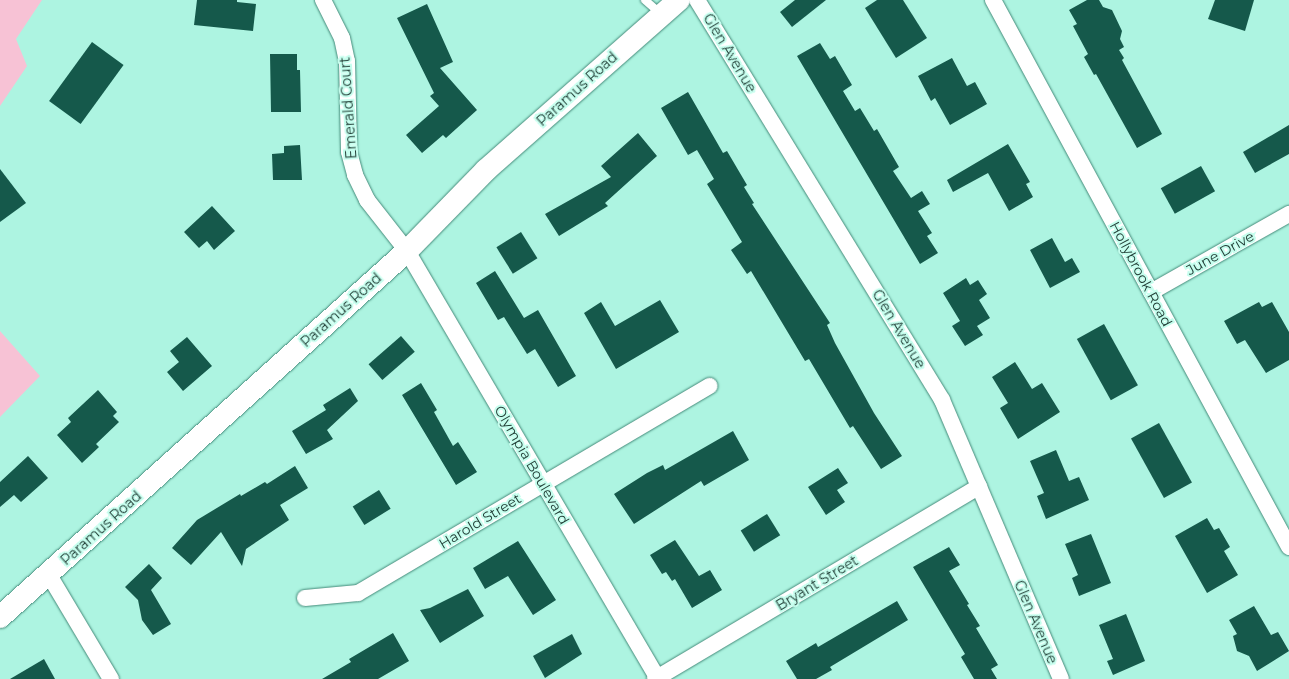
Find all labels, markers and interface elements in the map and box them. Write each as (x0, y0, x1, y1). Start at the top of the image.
street label: Glen Avenue (700, 11, 760, 95)
street label: Paramus Road (533, 48, 621, 130)
street label: Emerald Court (336, 56, 360, 160)
street label: Hollybrook Road (1106, 219, 1176, 329)
street label: June Drive (1183, 228, 1257, 278)
street label: Paramus Road (297, 269, 385, 351)
street label: Glen Avenue (869, 287, 929, 371)
street label: Olympia Boulevard (491, 403, 573, 527)
street label: Paramus Road (57, 487, 145, 569)
street label: Harold Street (436, 490, 524, 552)
street label: Bryant Street (773, 552, 861, 614)
street label: Glen Avenue (1011, 578, 1061, 666)

